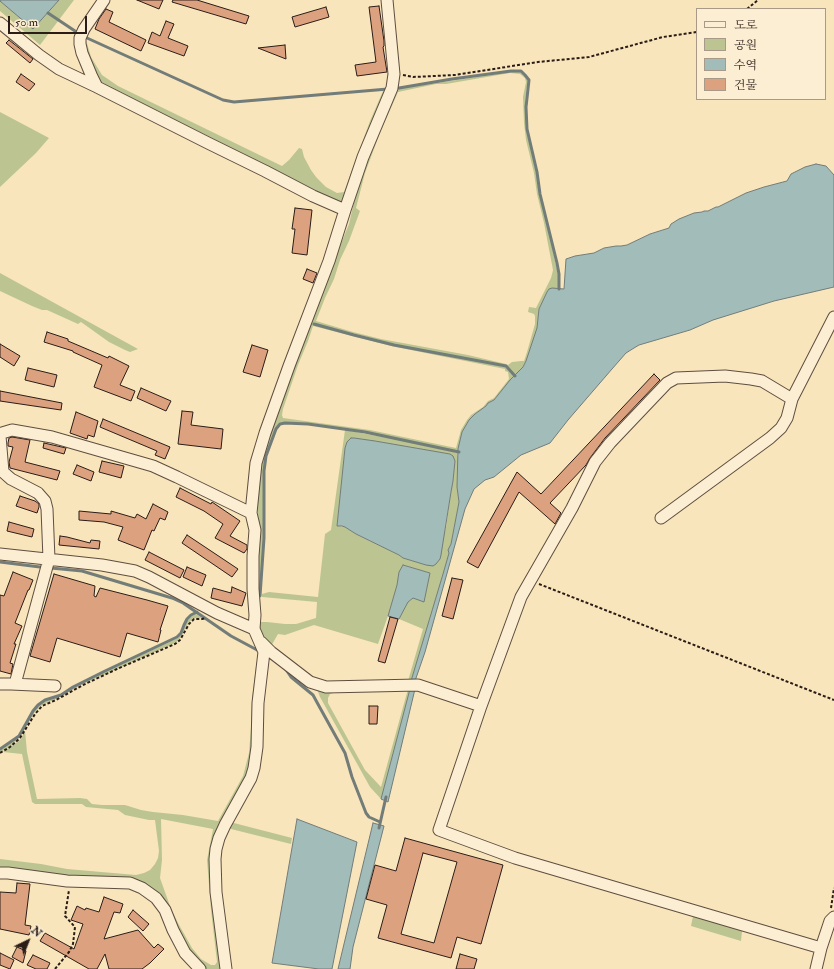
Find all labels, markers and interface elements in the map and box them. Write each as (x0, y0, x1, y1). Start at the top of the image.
scale bar (10, 8, 89, 34)
legend (696, 8, 826, 100)
text: 50 m (15, 15, 38, 30)
text: 도로 (734, 18, 757, 33)
text: 공원 (734, 38, 757, 53)
text: 수역 (734, 58, 757, 73)
text: 건물 (734, 78, 757, 93)
north arrow (8, 921, 48, 961)
text: N (28, 924, 45, 940)

